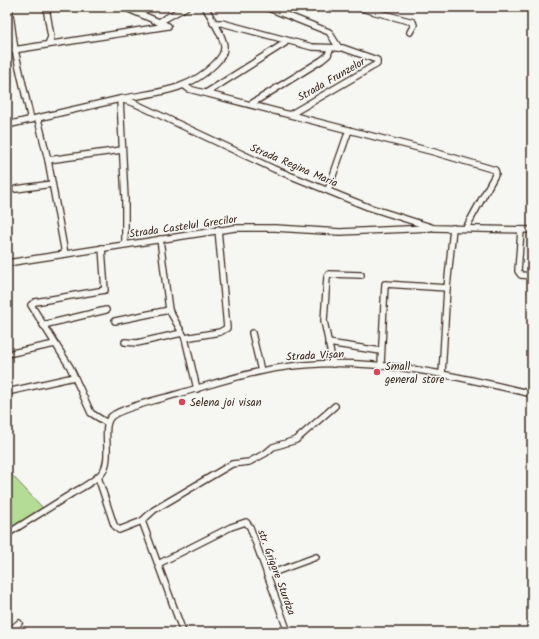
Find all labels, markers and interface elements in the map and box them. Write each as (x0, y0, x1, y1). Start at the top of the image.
street label: Strada Frunzelor (294, 52, 370, 107)
street label: Strada Regina Maria (247, 139, 340, 193)
street label: Strada Castelul Grecilor (128, 210, 240, 243)
street label: Strada Vișan (286, 345, 345, 367)
place label: Small general store (384, 358, 444, 389)
marker: Small general store (372, 367, 382, 377)
place label: Selena joi visan (190, 394, 262, 412)
marker: Selena joi visan (177, 397, 187, 407)
street label: str. Grigore Sturdza (252, 527, 300, 618)

